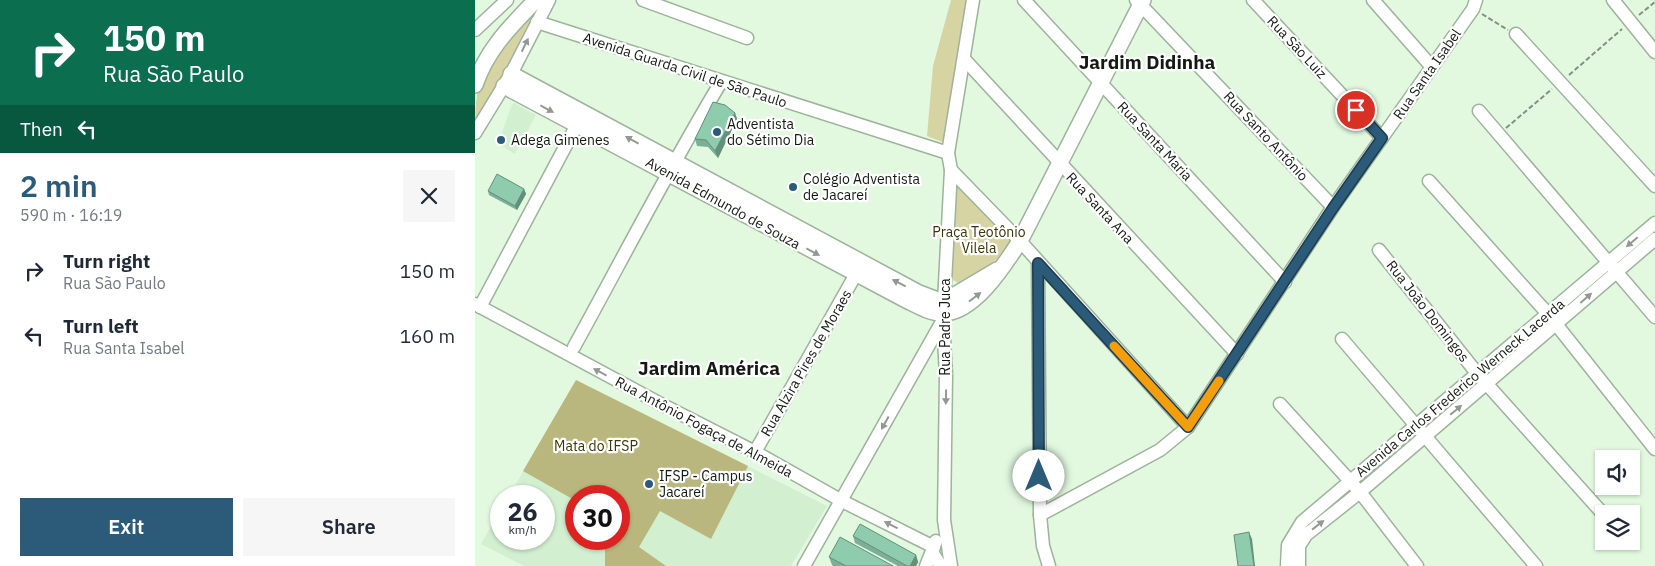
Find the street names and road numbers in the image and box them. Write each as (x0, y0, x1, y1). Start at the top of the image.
street label: Rua São Luiz (1263, 12, 1331, 82)
street label: Rua Santa Isabel (1389, 25, 1465, 123)
street label: Avenida Guarda Civil de São Paulo (581, 28, 789, 112)
street label: Rua Santo Antônio (1220, 87, 1312, 185)
street label: Rua Santa Maria (1114, 98, 1197, 185)
street label: Avenida Edmundo de Souza (643, 153, 804, 253)
street label: Rua Santa Ana (1062, 168, 1138, 248)
street label: Rua João Domingos (1383, 257, 1473, 366)
street label: Rua Padre Juca (936, 278, 954, 376)
street label: Rua Alzira Pires de Moraes (757, 286, 856, 440)
street label: Avenida Carlos Frederico Werneck Lacerda (1352, 295, 1569, 481)
street label: Rua Antônio Fogaça de Almeida (612, 372, 796, 482)

